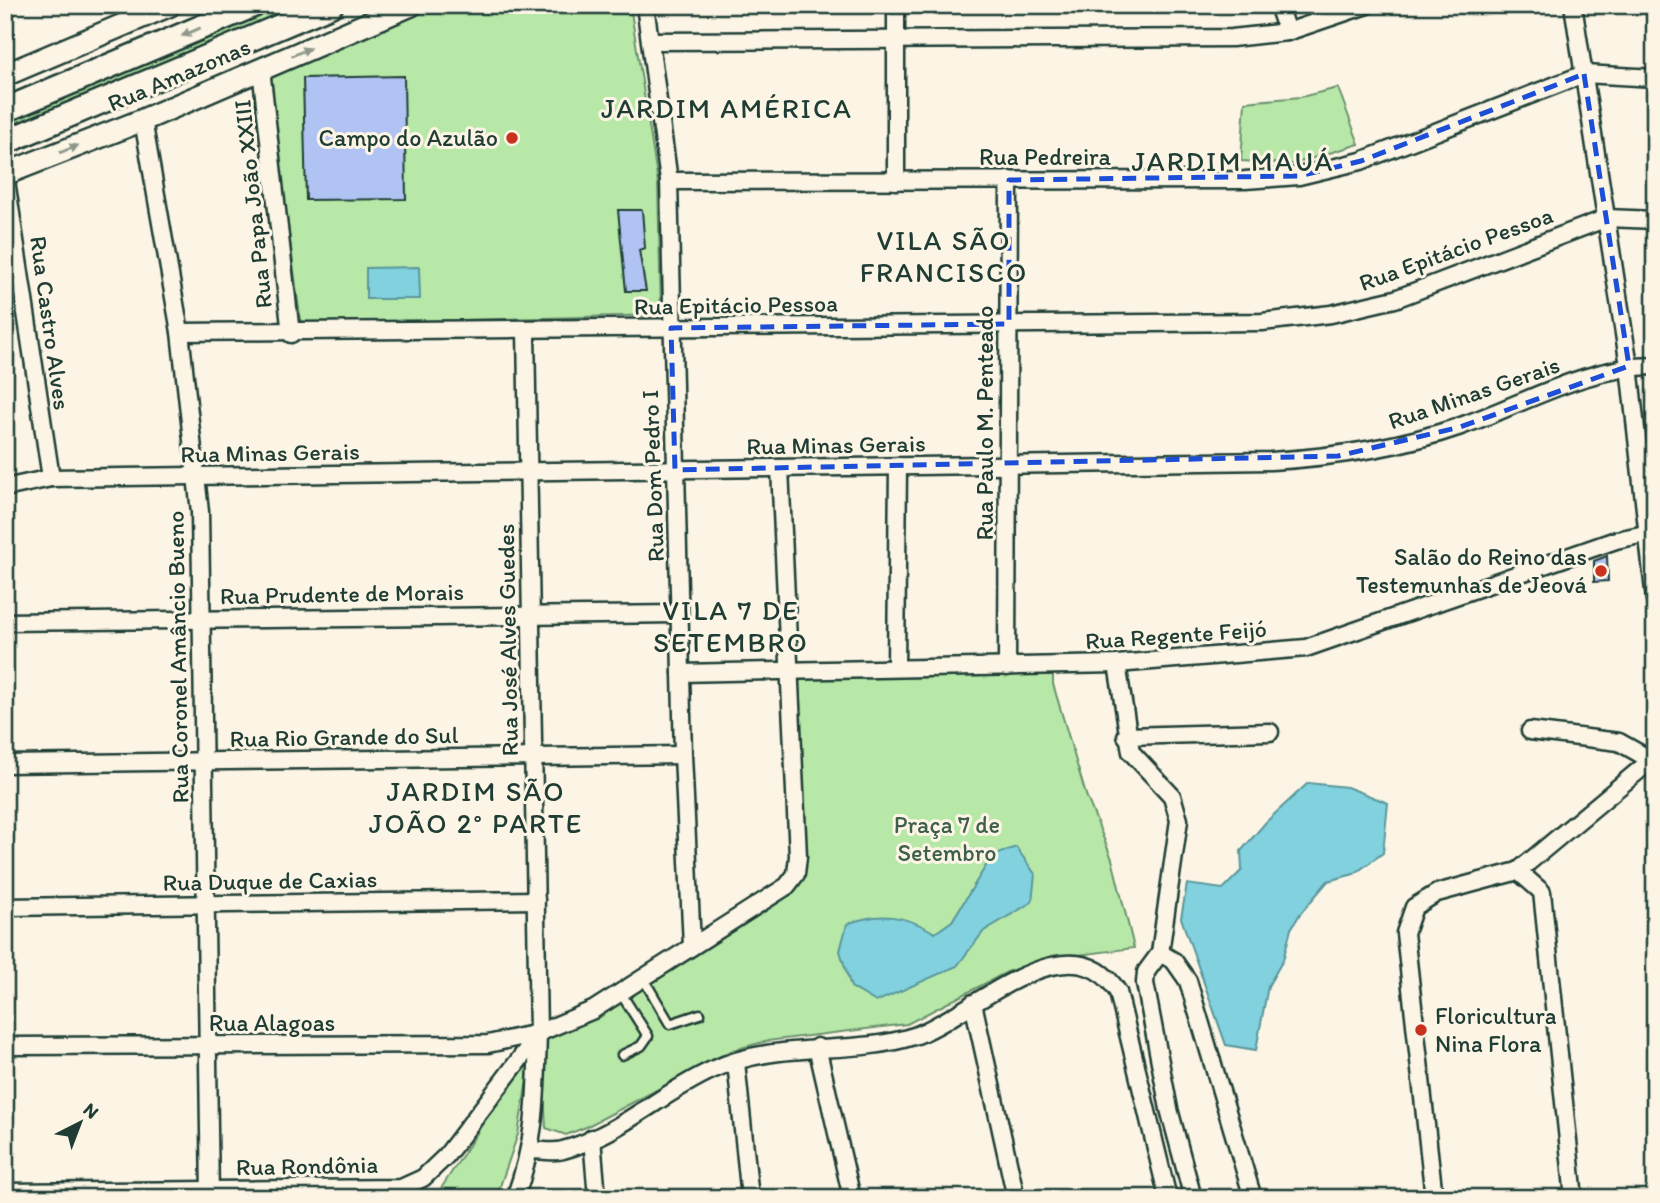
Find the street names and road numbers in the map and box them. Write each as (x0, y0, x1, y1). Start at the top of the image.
street label: Rua Amazonas (103, 31, 255, 118)
street label: Rua Papa João XXIII (227, 98, 278, 310)
street label: Rua Pedreira (979, 142, 1112, 171)
street label: Rua Epitácio Pessoa (1355, 200, 1557, 297)
street label: Rua Castro Alves (24, 234, 77, 412)
street label: Rua Epitácio Pessoa (634, 288, 838, 321)
street label: Rua Paulo M. Penteado (970, 305, 999, 541)
street label: Rua Minas Gerais (1384, 350, 1563, 435)
street label: Rua Dom Pedro I (635, 389, 670, 563)
street label: Rua Minas Gerais (746, 428, 926, 461)
street label: Rua Minas Gerais (180, 436, 360, 469)
street label: Rua Coronel Amâncio Bueno (160, 510, 195, 804)
street label: Rua José Alves Guedes (491, 523, 524, 757)
street label: Rua Prudente de Morais (220, 577, 464, 610)
street label: Rua Regente Feijó (1084, 614, 1268, 655)
street label: Rua Rio Grande do Sul (229, 720, 459, 753)
street label: Rua Duque de Caxias (162, 864, 378, 897)
street label: Rua Alagoas (209, 1008, 335, 1037)
street label: Rua Rondônia (236, 1150, 379, 1181)

